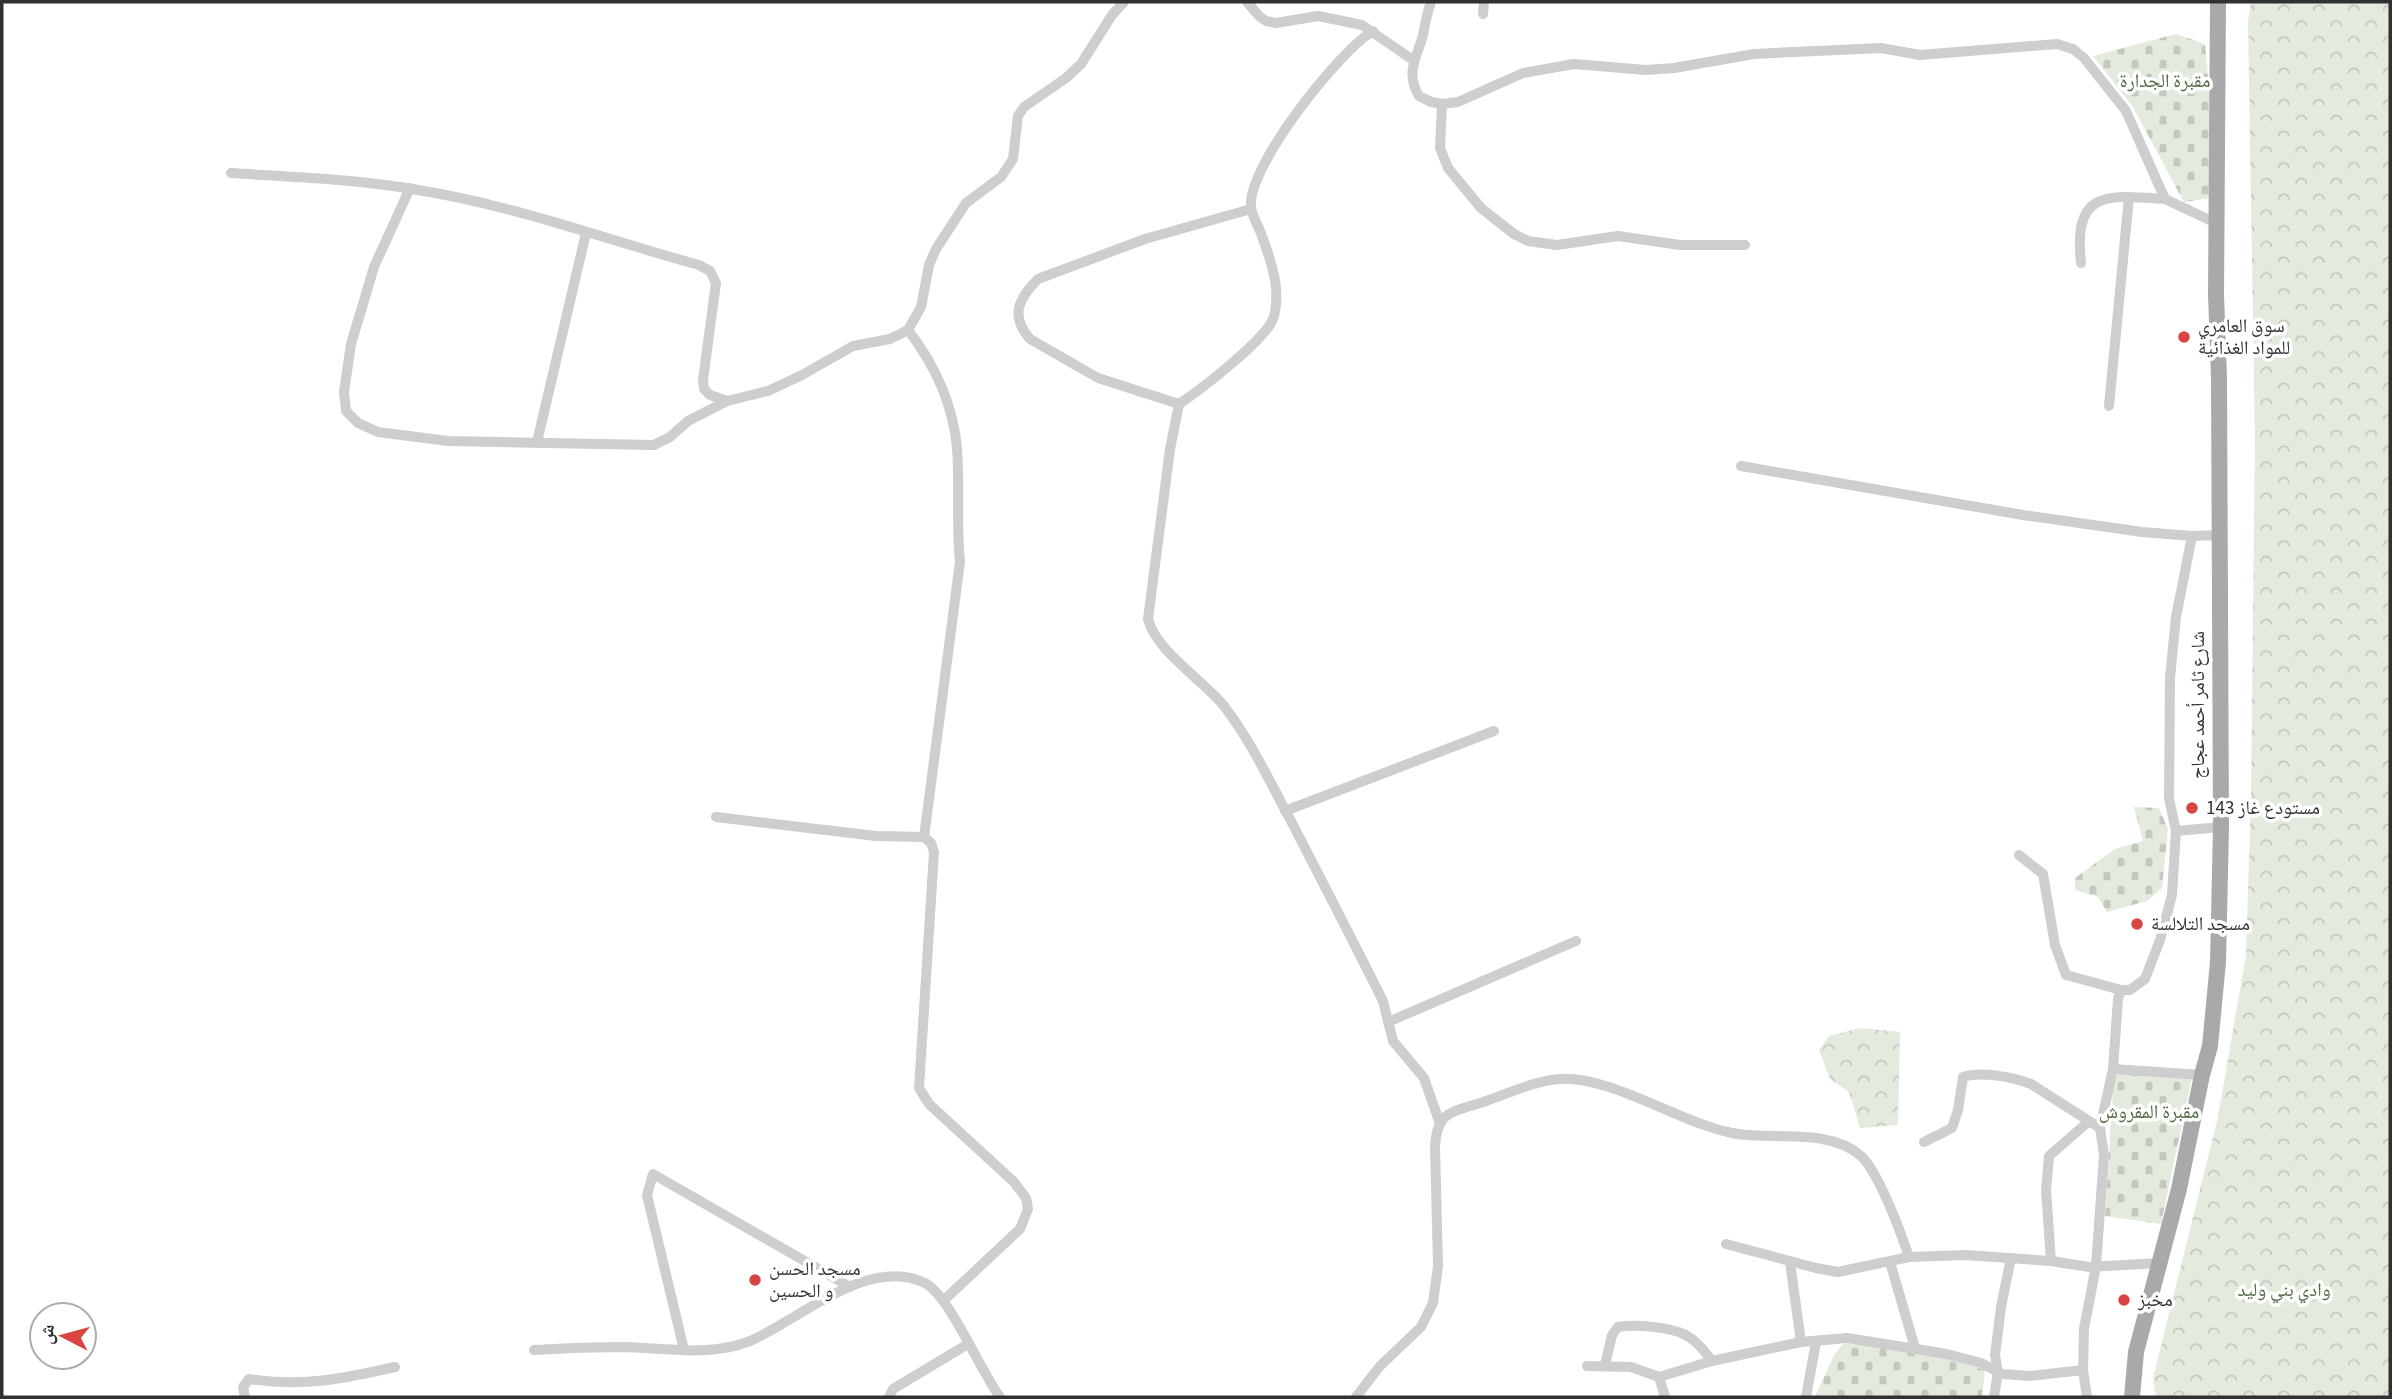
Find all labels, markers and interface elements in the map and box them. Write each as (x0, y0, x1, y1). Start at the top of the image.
park label: مقبرة الجدارة (2120, 68, 2210, 95)
place label: سوق العامري للمواد الغذائية (2198, 313, 2290, 362)
marker: سوق العامري للمواد الغذائية (2176, 329, 2192, 345)
street label: شارع ثامر أحمد عجاج (2185, 631, 2212, 779)
place label: مستودع غاز 143 (2206, 795, 2320, 822)
marker: مستودع غاز 143 (2184, 800, 2200, 816)
place label: مسجد التلالسة (2151, 911, 2250, 938)
marker: مسجد التلالسة (2129, 916, 2145, 932)
park label: مقبرة المقروش (2099, 1099, 2199, 1126)
place label: مسجد الحسن و الحسين (769, 1256, 861, 1305)
marker: مسجد الحسن و الحسين (747, 1272, 763, 1288)
park label: وادي بني وليد (2237, 1277, 2331, 1304)
place label: مخبز (2137, 1287, 2173, 1314)
marker: مخبز (2116, 1292, 2132, 1308)
north arrow (28, 1301, 98, 1371)
text: ش (33, 1323, 62, 1346)

